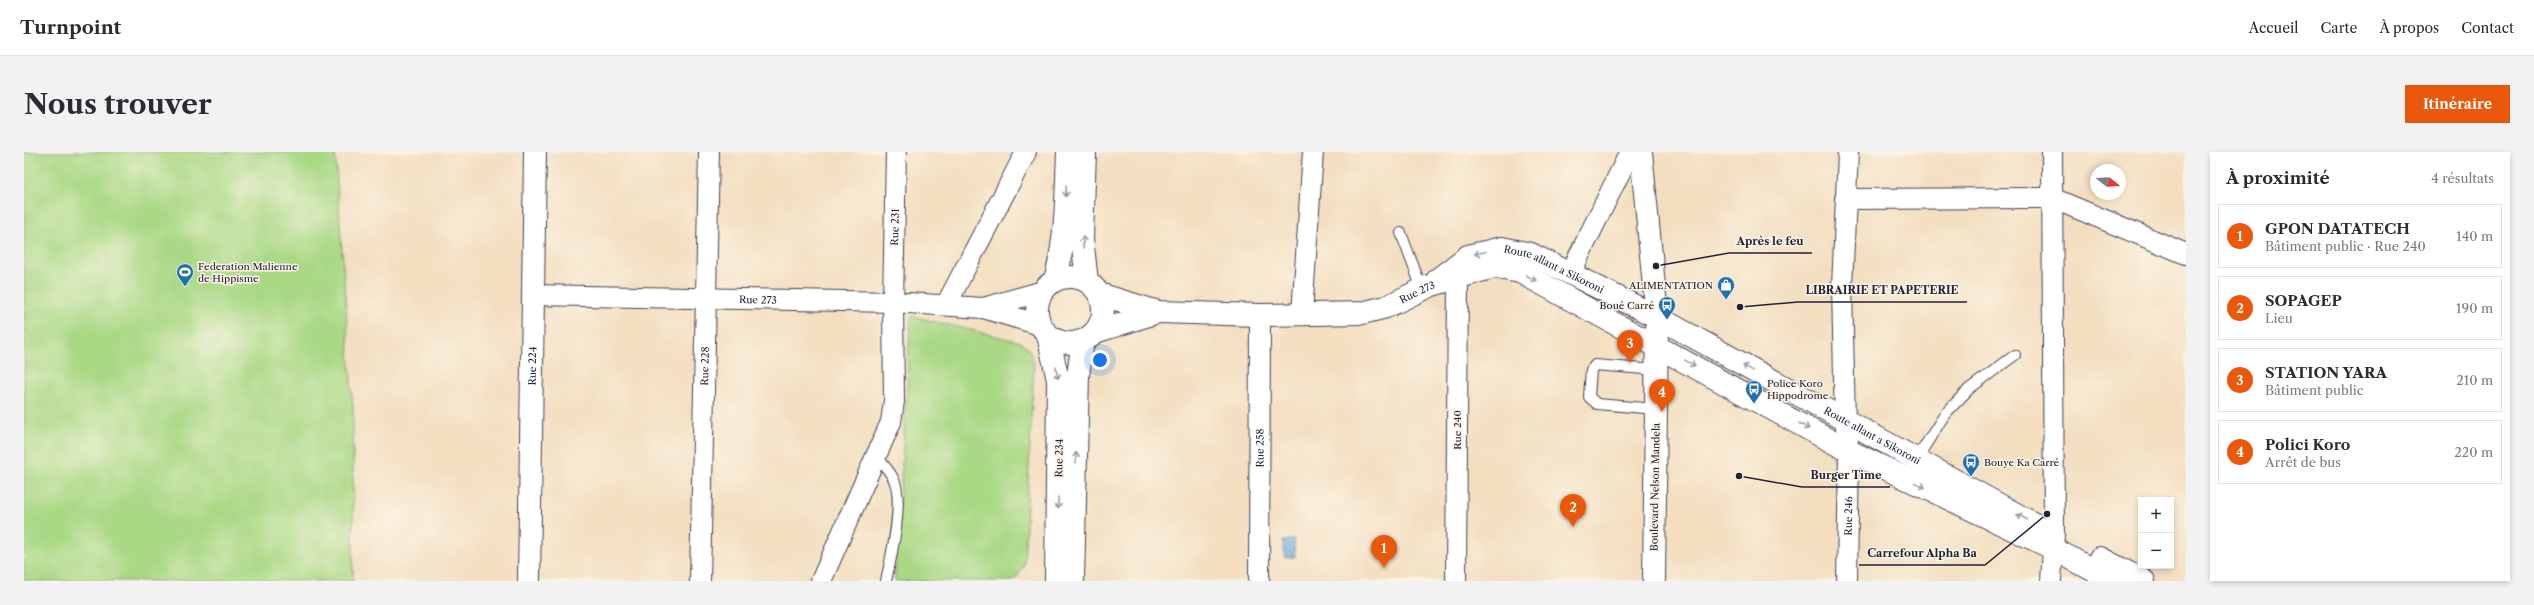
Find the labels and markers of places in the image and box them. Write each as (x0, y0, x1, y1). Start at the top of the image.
callout: Après le feu (1729, 230, 1812, 253)
place label: Federation Malienne de Hippisme (198, 260, 298, 285)
sports icon: Federation Malienne de Hippisme (175, 262, 195, 287)
shop icon: ALIMENTATION (1716, 275, 1736, 300)
place label: ALIMENTATION (1628, 279, 1713, 292)
callout: LIBRAIRIE ET PAPETERIE (1798, 279, 1967, 302)
bus stop icon: Boué Carré (1657, 295, 1677, 320)
place label: Boué Carré (1600, 299, 1654, 312)
pin: 3 (1617, 330, 1643, 363)
place label: Police Koro Hippodrome (1767, 377, 1829, 402)
pin: 4 (1649, 379, 1675, 412)
bus stop icon: Police Koro Hippodrome (1744, 379, 1764, 404)
bus stop icon: Bouye Ka Carré (1961, 452, 1981, 477)
place label: Bouye Ka Carré (1984, 456, 2060, 469)
callout: Burger Time (1802, 464, 1890, 487)
pin: 2 (1560, 494, 1586, 527)
pin: 1 (1371, 535, 1397, 568)
callout: Carrefour Alpha Ba (1859, 542, 1985, 565)

